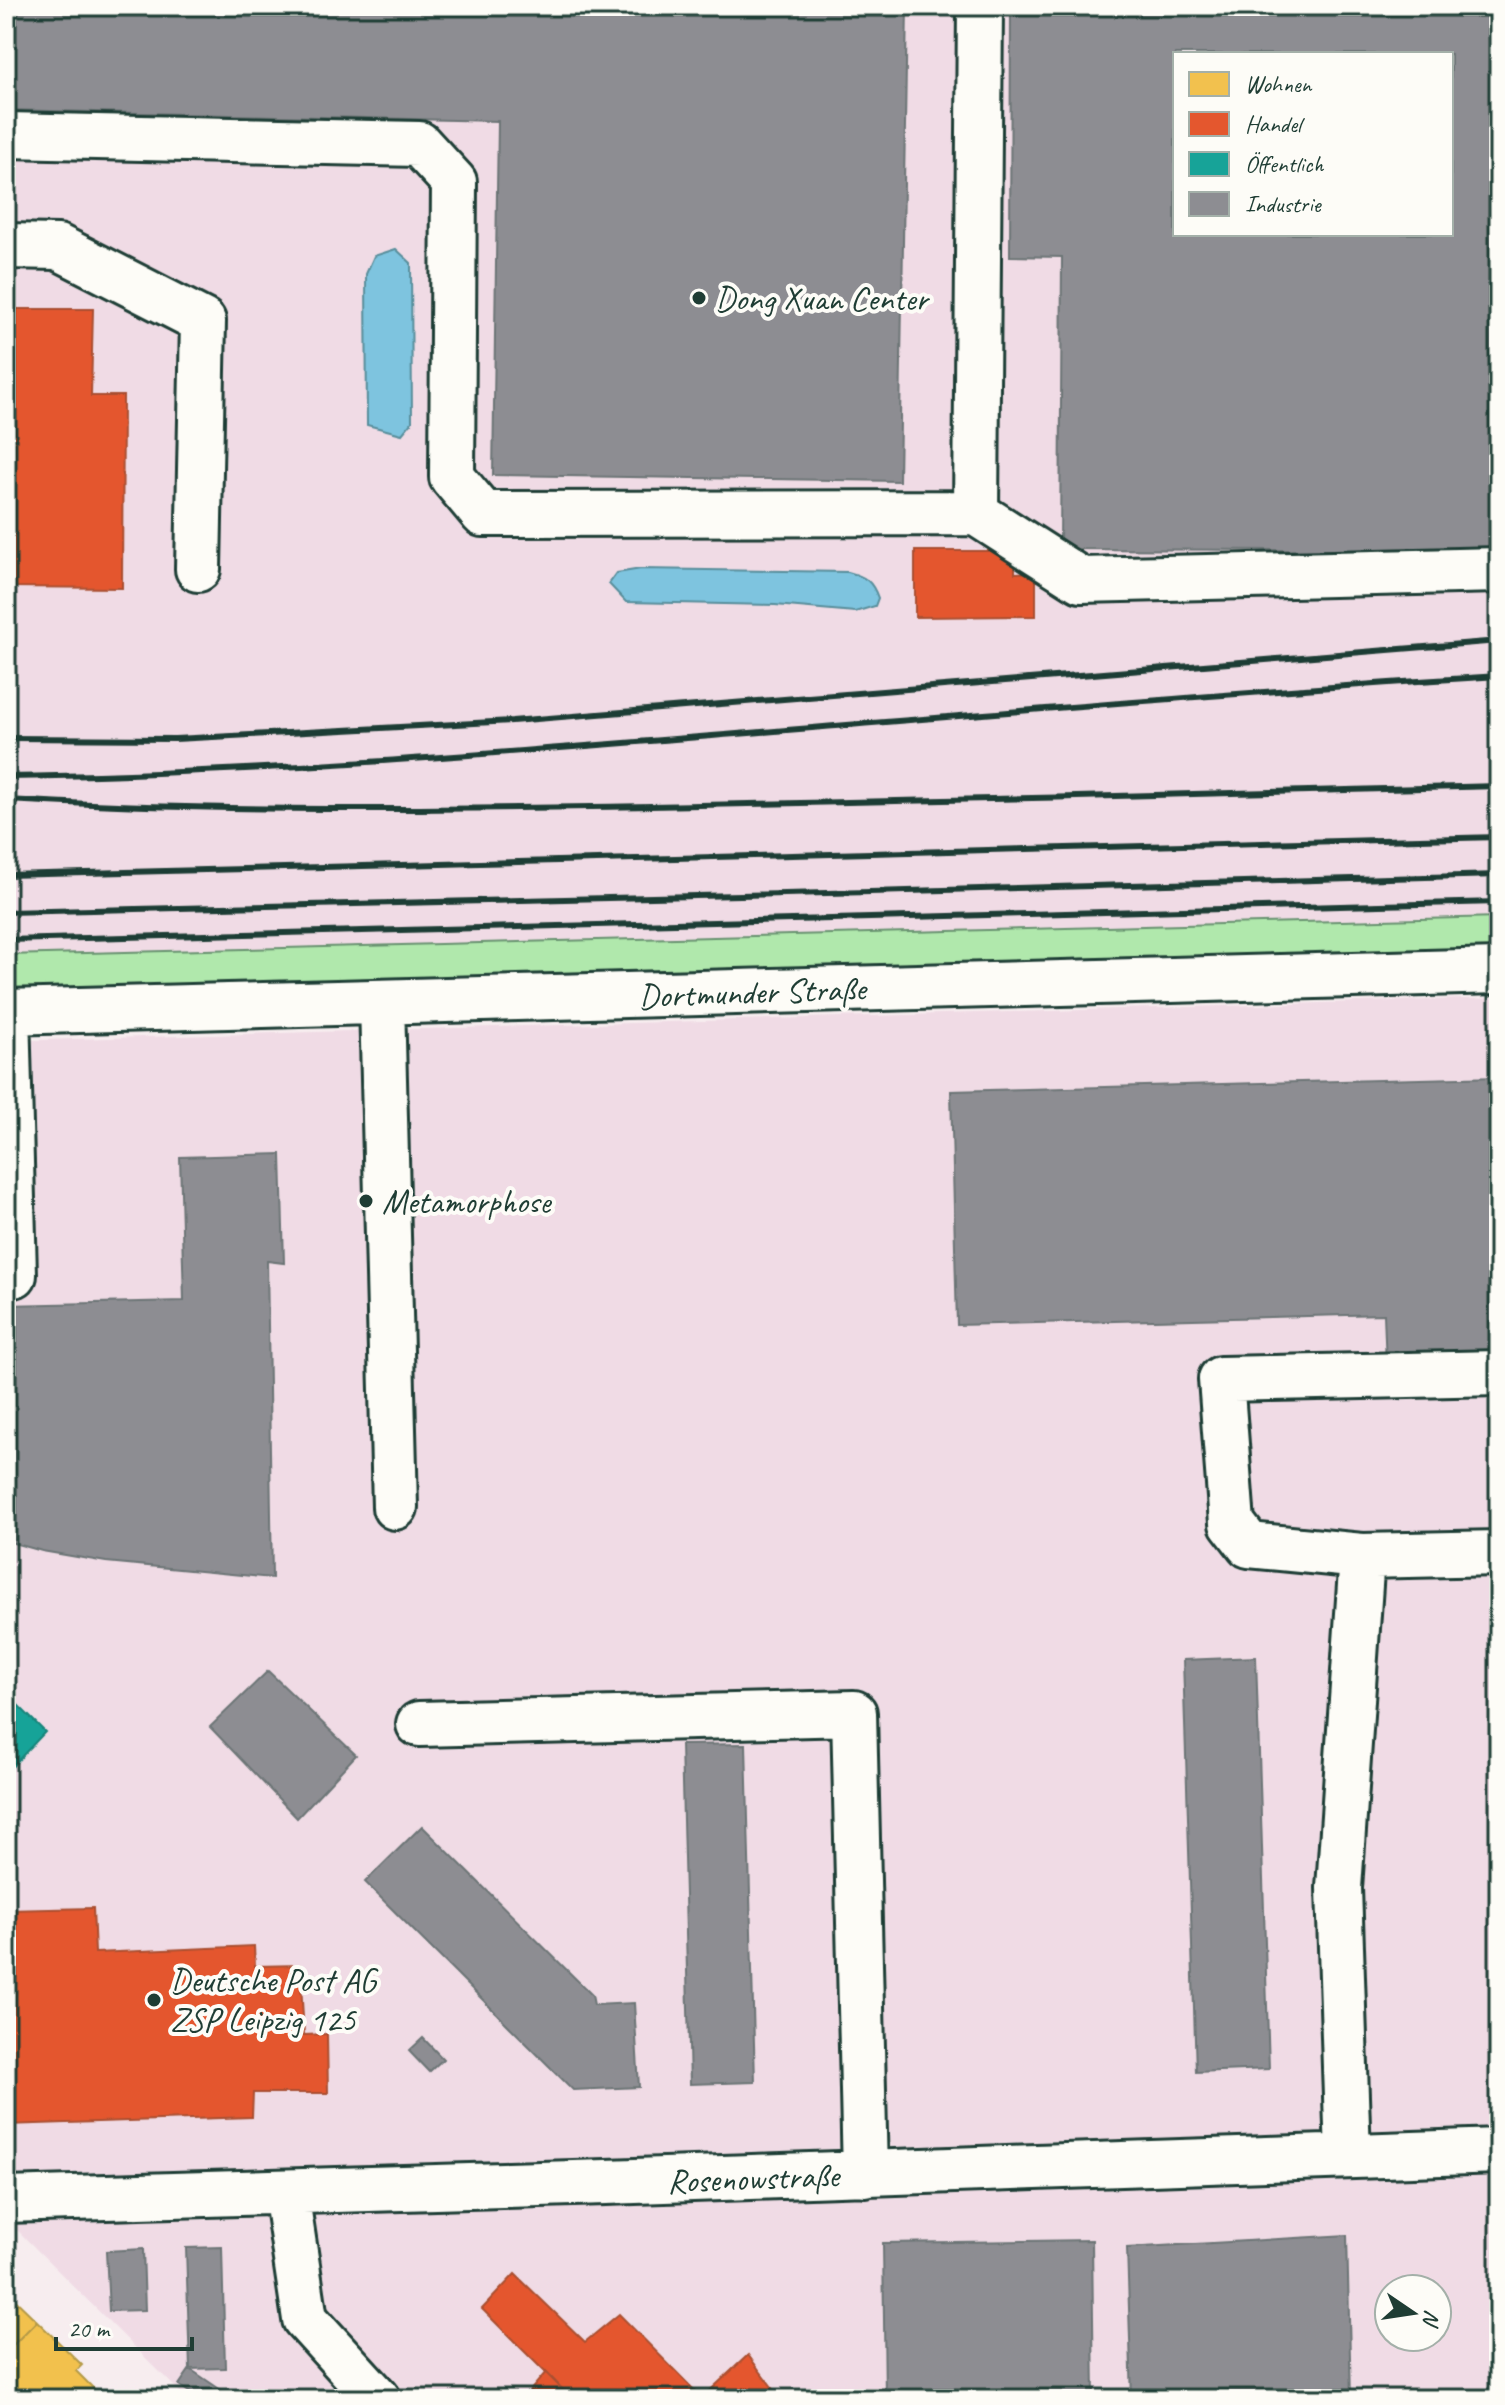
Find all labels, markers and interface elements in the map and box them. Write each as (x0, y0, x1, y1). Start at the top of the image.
legend (1173, 52, 1453, 236)
text: Wohnen (1245, 69, 1312, 99)
text: Handel (1245, 109, 1305, 139)
text: Öffentlich (1245, 149, 1325, 179)
text: Industrie (1245, 189, 1323, 219)
place label: Dong Xuan Center (715, 277, 930, 320)
marker: Dong Xuan Center (690, 289, 708, 307)
street label: Dortmunder Straße (638, 966, 869, 1017)
place label: Metamorphose (382, 1180, 552, 1223)
marker: Metamorphose (357, 1192, 375, 1210)
place label: Deutsche Post AG ZSP Leipzig 125 (170, 1959, 379, 2041)
marker: Deutsche Post AG ZSP Leipzig 125 (145, 1991, 163, 2009)
street label: Rosenowstraße (666, 2153, 843, 2202)
north arrow (1373, 2273, 1453, 2353)
scale bar (56, 2301, 192, 2351)
text: N (1416, 2307, 1447, 2330)
text: 20 m (68, 2314, 111, 2344)

